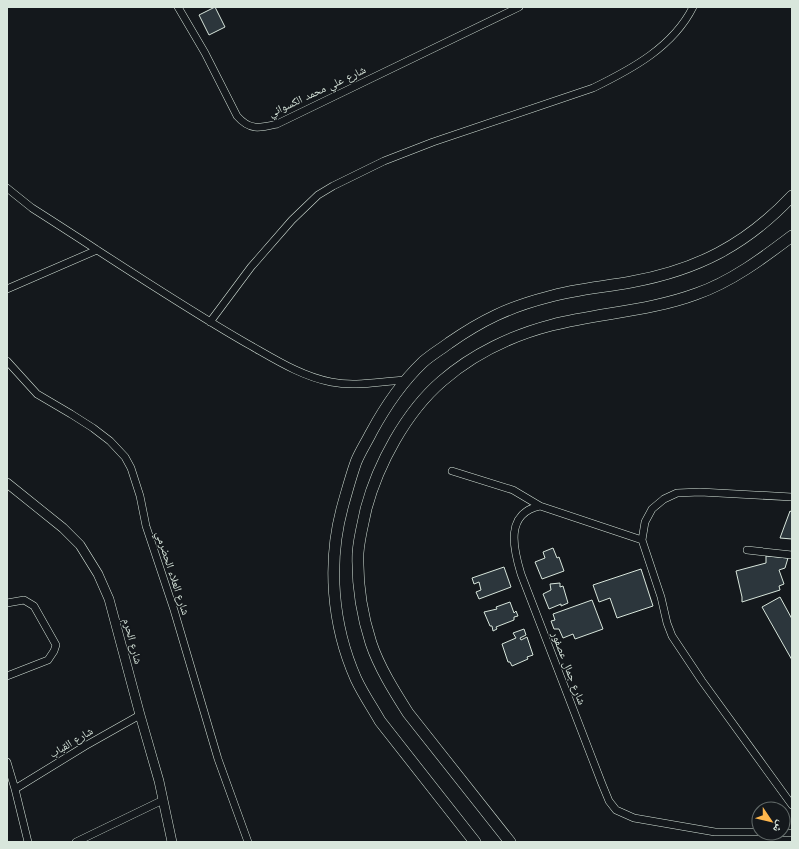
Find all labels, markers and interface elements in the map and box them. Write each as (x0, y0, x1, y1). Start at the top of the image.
street label: شارع علي محمد الكسواني (267, 63, 369, 121)
street label: شارع العلاء الحضرمي (151, 530, 192, 617)
street label: شارع الحرم (120, 617, 145, 665)
street label: شارع جمال عصفور (548, 629, 588, 706)
street label: شارع القباب (47, 724, 95, 760)
north arrow (751, 801, 791, 841)
text: ش (769, 817, 787, 835)

